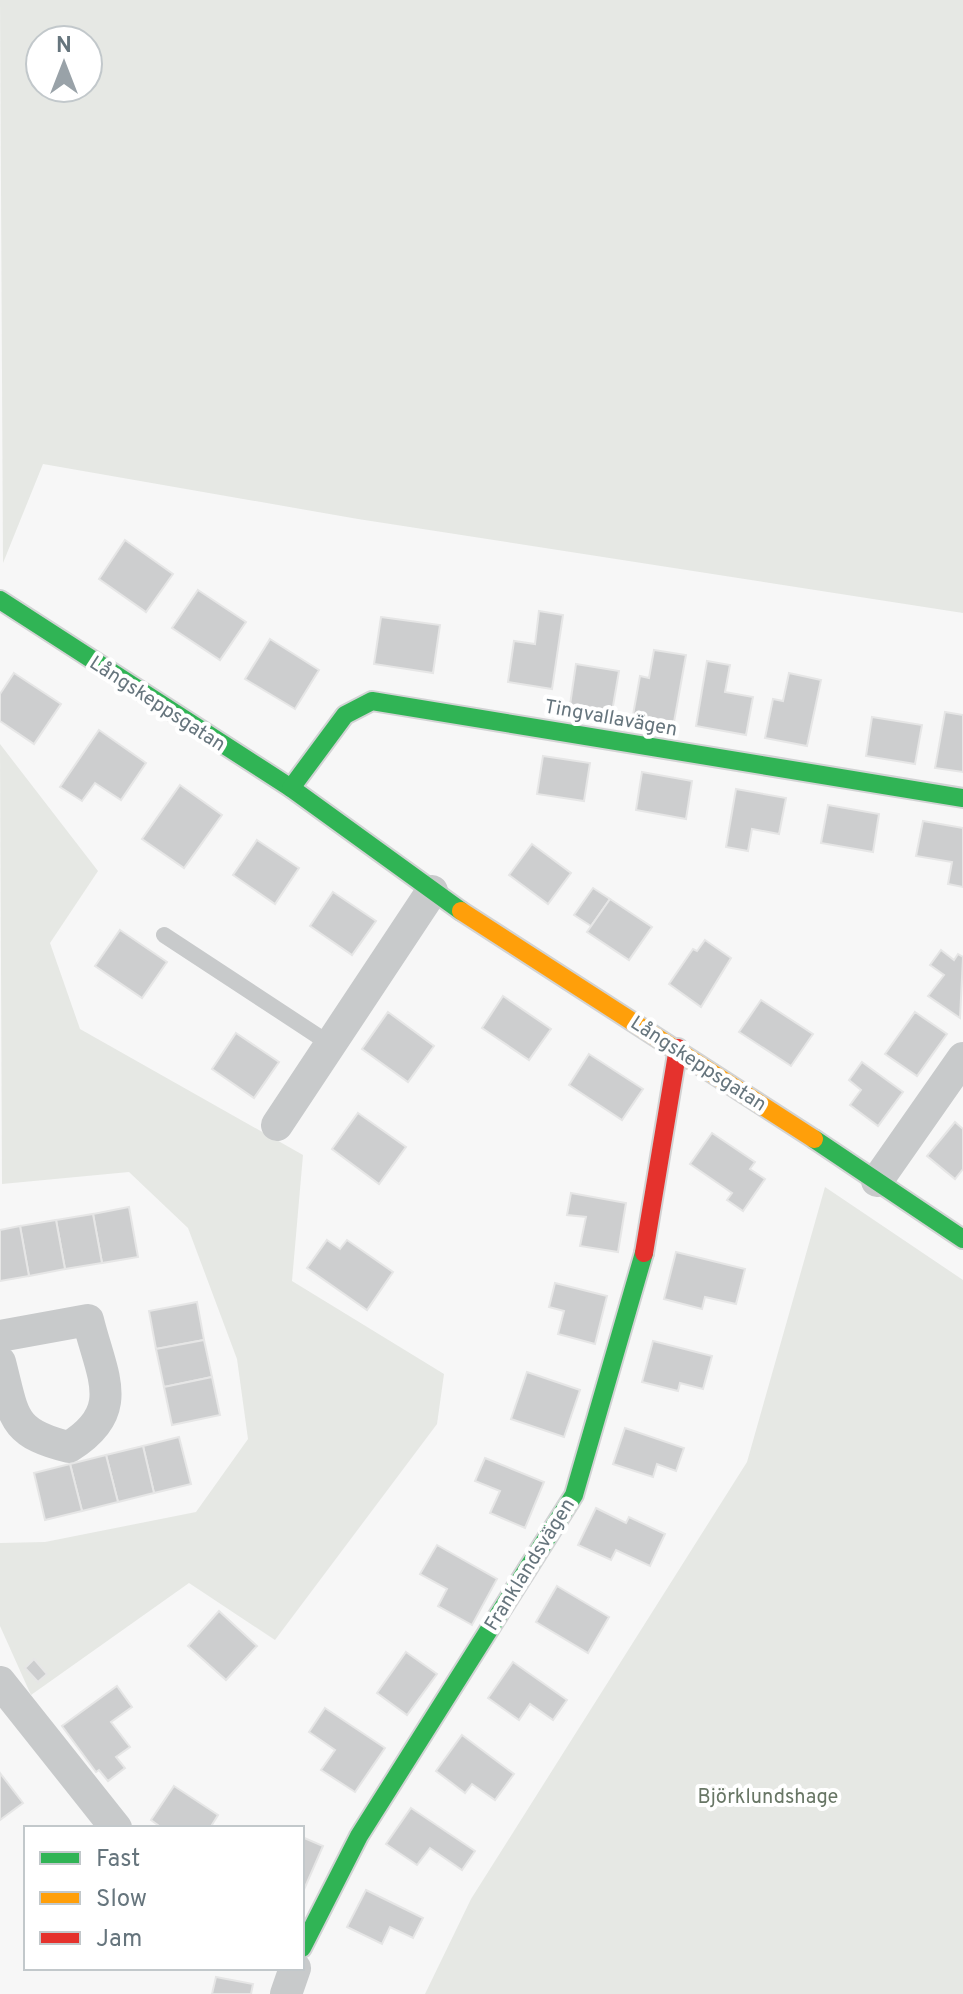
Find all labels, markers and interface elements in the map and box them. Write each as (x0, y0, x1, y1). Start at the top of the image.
north arrow (24, 24, 104, 104)
text: N (56, 33, 72, 60)
street label: Långskeppsgatan (84, 651, 230, 758)
street label: Tingvallavägen (542, 694, 679, 743)
street label: Långskeppsgatan (625, 1011, 771, 1118)
street label: Franklandsvägen (480, 1494, 582, 1636)
park label: Björklundshage (698, 1785, 838, 1811)
legend (24, 1826, 304, 1970)
text: Fast (96, 1845, 140, 1875)
text: Slow (96, 1885, 147, 1915)
text: Jam (96, 1925, 142, 1955)

